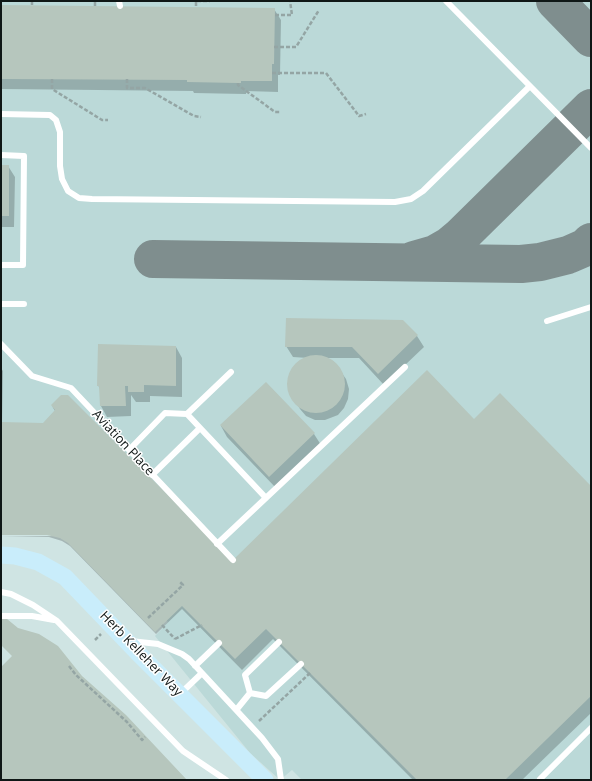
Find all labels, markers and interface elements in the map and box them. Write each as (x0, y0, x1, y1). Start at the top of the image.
street label: Aviation Place (89, 407, 157, 479)
street label: Herb Kelleher Way (96, 608, 186, 700)

